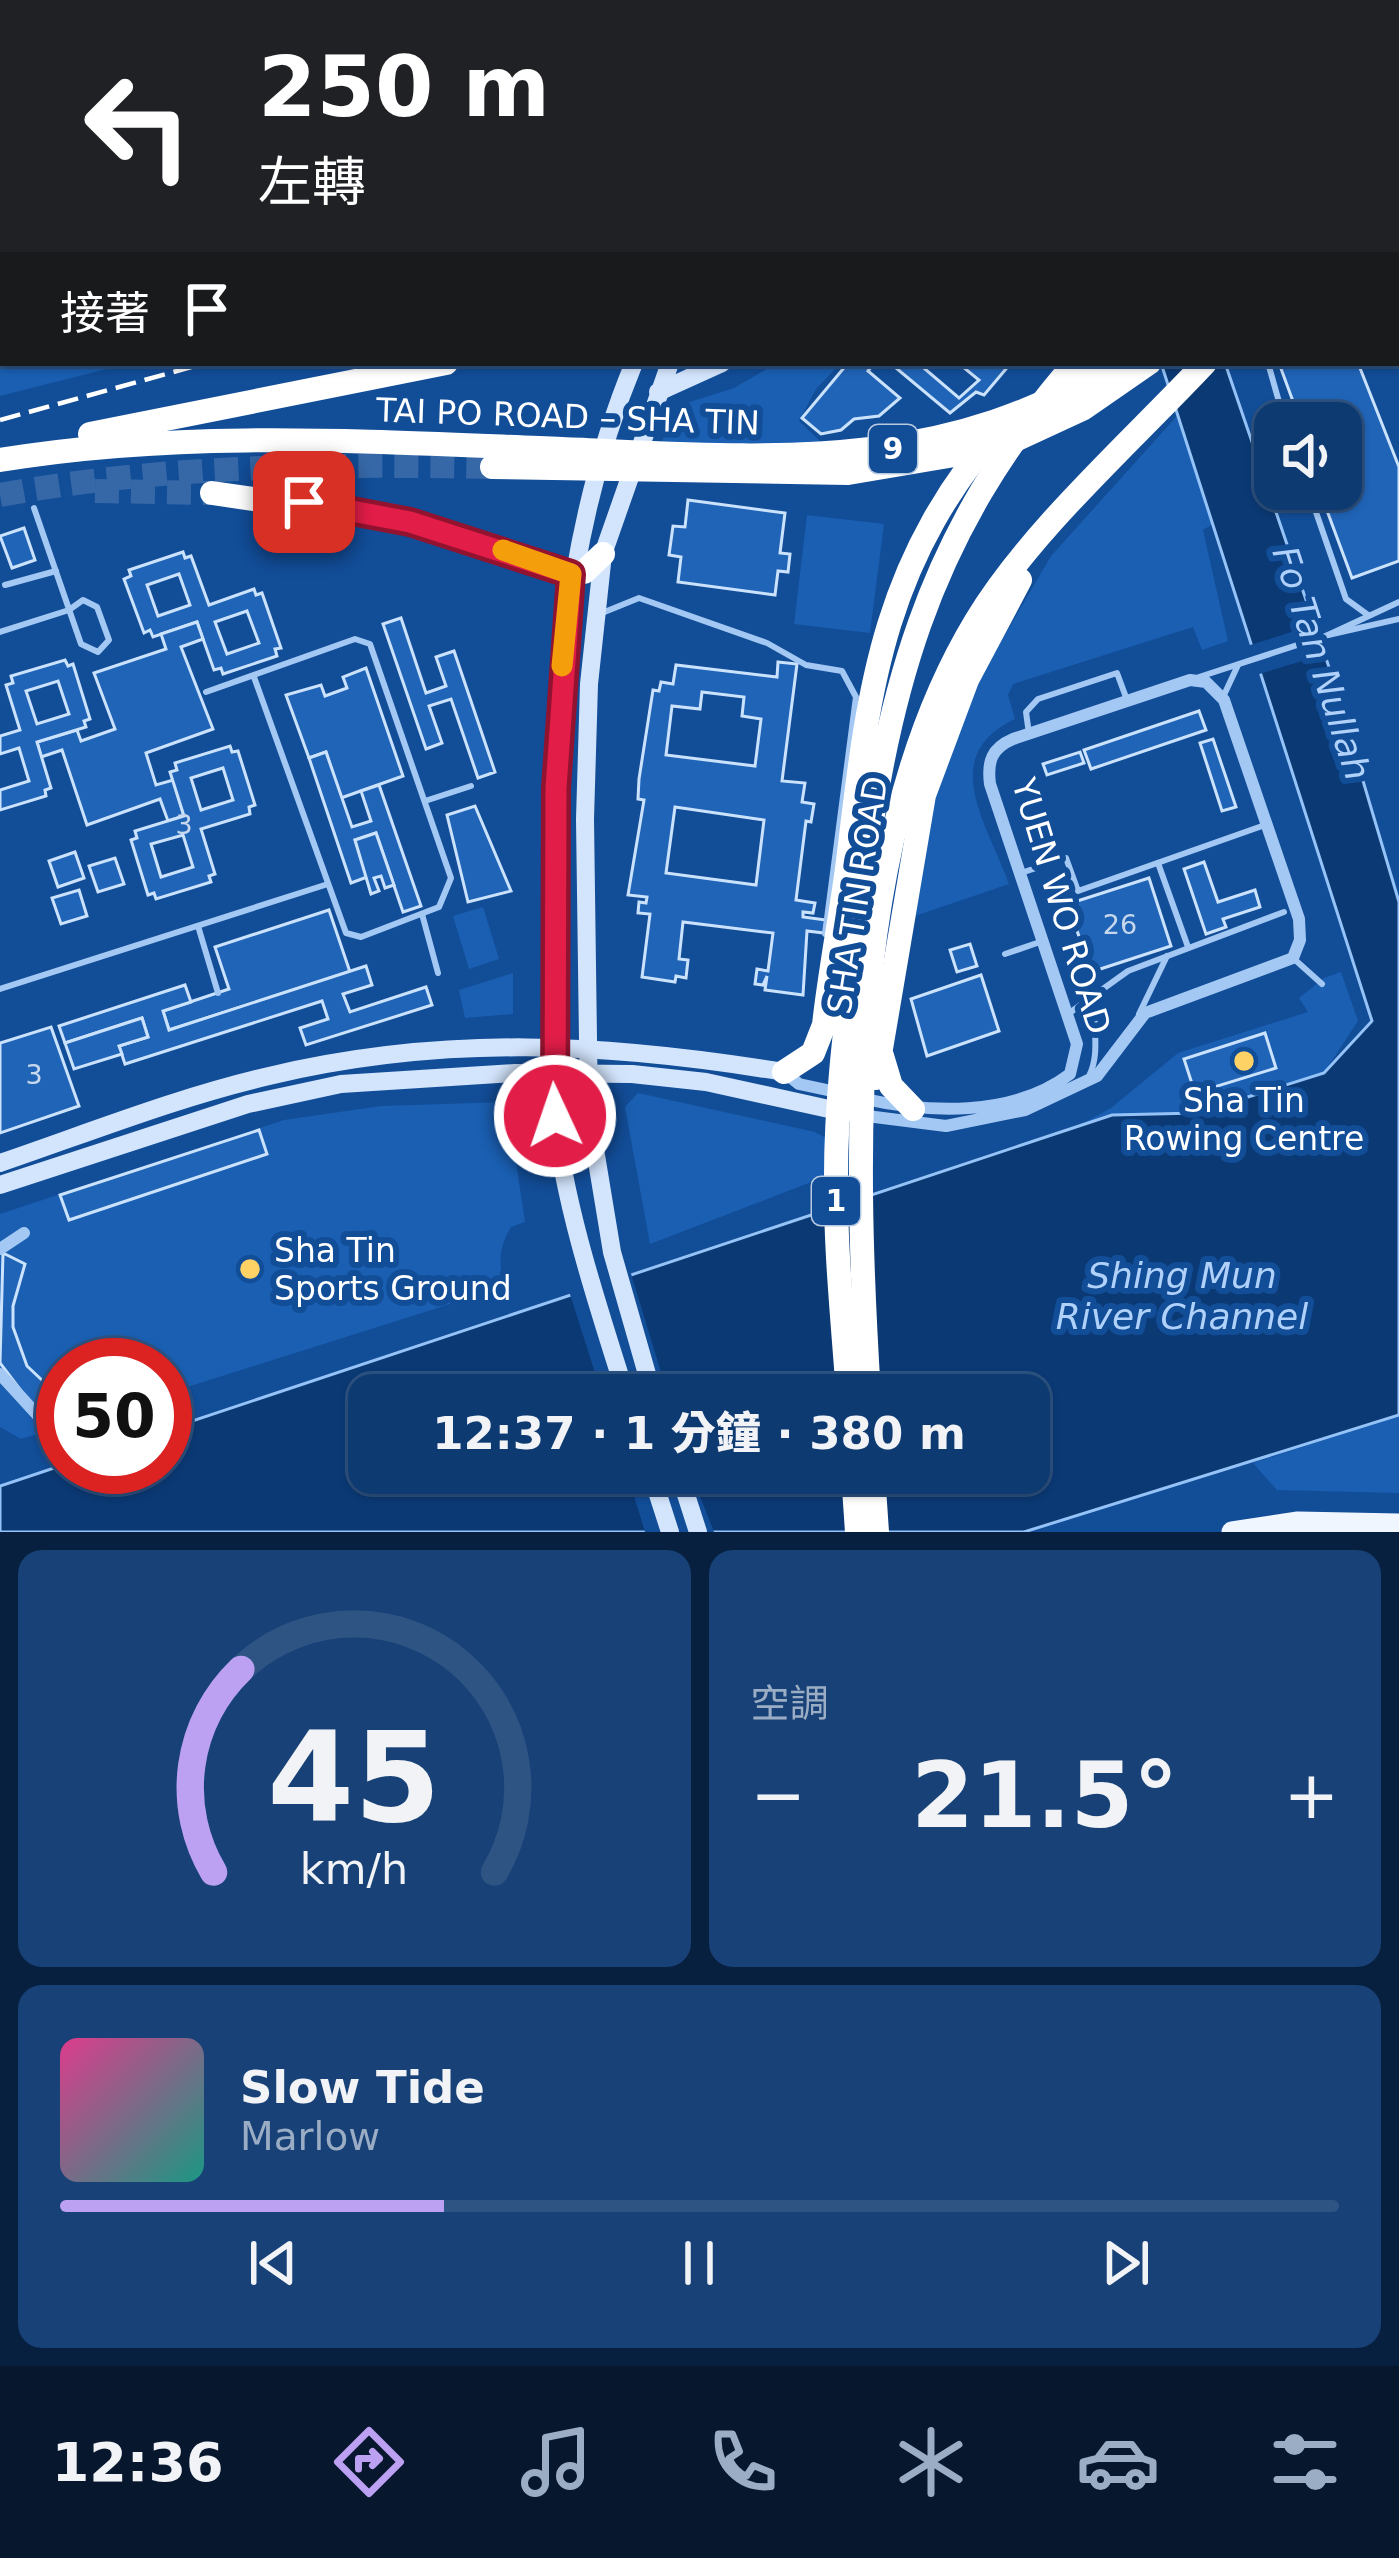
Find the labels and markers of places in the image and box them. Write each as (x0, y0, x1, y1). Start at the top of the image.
pin (253, 451, 355, 553)
marker: Sha Tin Rowing Centre (1231, 1048, 1257, 1074)
place label: Sha Tin Rowing Centre (1124, 1081, 1364, 1158)
place label: Sha Tin Sports Ground (274, 1231, 512, 1308)
marker: Sha Tin Sports Ground (237, 1256, 263, 1282)

